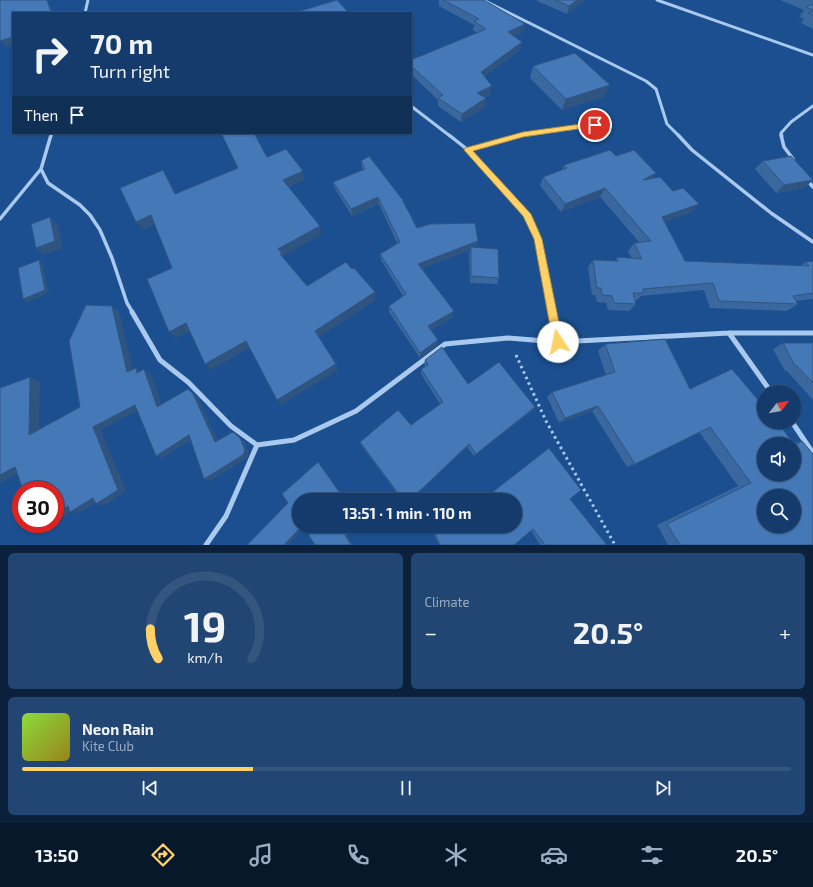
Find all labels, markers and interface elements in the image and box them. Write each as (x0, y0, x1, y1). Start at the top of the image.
text: 70 m (90, 26, 153, 60)
icon: right (24, 28, 76, 80)
text: Turn right (90, 60, 170, 82)
icon: arrive (66, 104, 88, 126)
text: Then (24, 106, 58, 124)
pin (578, 108, 612, 142)
icon: arrive (584, 114, 606, 136)
position arrow (537, 321, 579, 363)
north arrow (757, 385, 801, 429)
map controls (757, 385, 801, 533)
button: sound (757, 437, 801, 481)
speed limit sign: 30 (12, 481, 64, 533)
button: search (757, 489, 801, 533)
text: 13:51 · 1 min · 110 m (342, 504, 472, 522)
text: Climate (425, 594, 469, 610)
text: 19 (184, 600, 227, 650)
text: 20.5° (573, 614, 643, 650)
text: − (425, 619, 437, 645)
text: + (779, 619, 791, 645)
text: km/h (188, 649, 223, 666)
text: Neon Rain (82, 720, 154, 738)
text: Kite Club (82, 738, 134, 754)
icon: previous (139, 777, 161, 799)
icon: pause (395, 777, 417, 799)
icon: next (652, 777, 674, 799)
icon: directions (149, 841, 177, 869)
icon: music (247, 841, 275, 869)
icon: phone (344, 841, 372, 869)
icon: climate (442, 841, 470, 869)
icon: car (540, 841, 568, 869)
icon: filters (638, 841, 666, 869)
text: 13:50 (35, 844, 79, 866)
text: 20.5° (736, 844, 778, 866)

